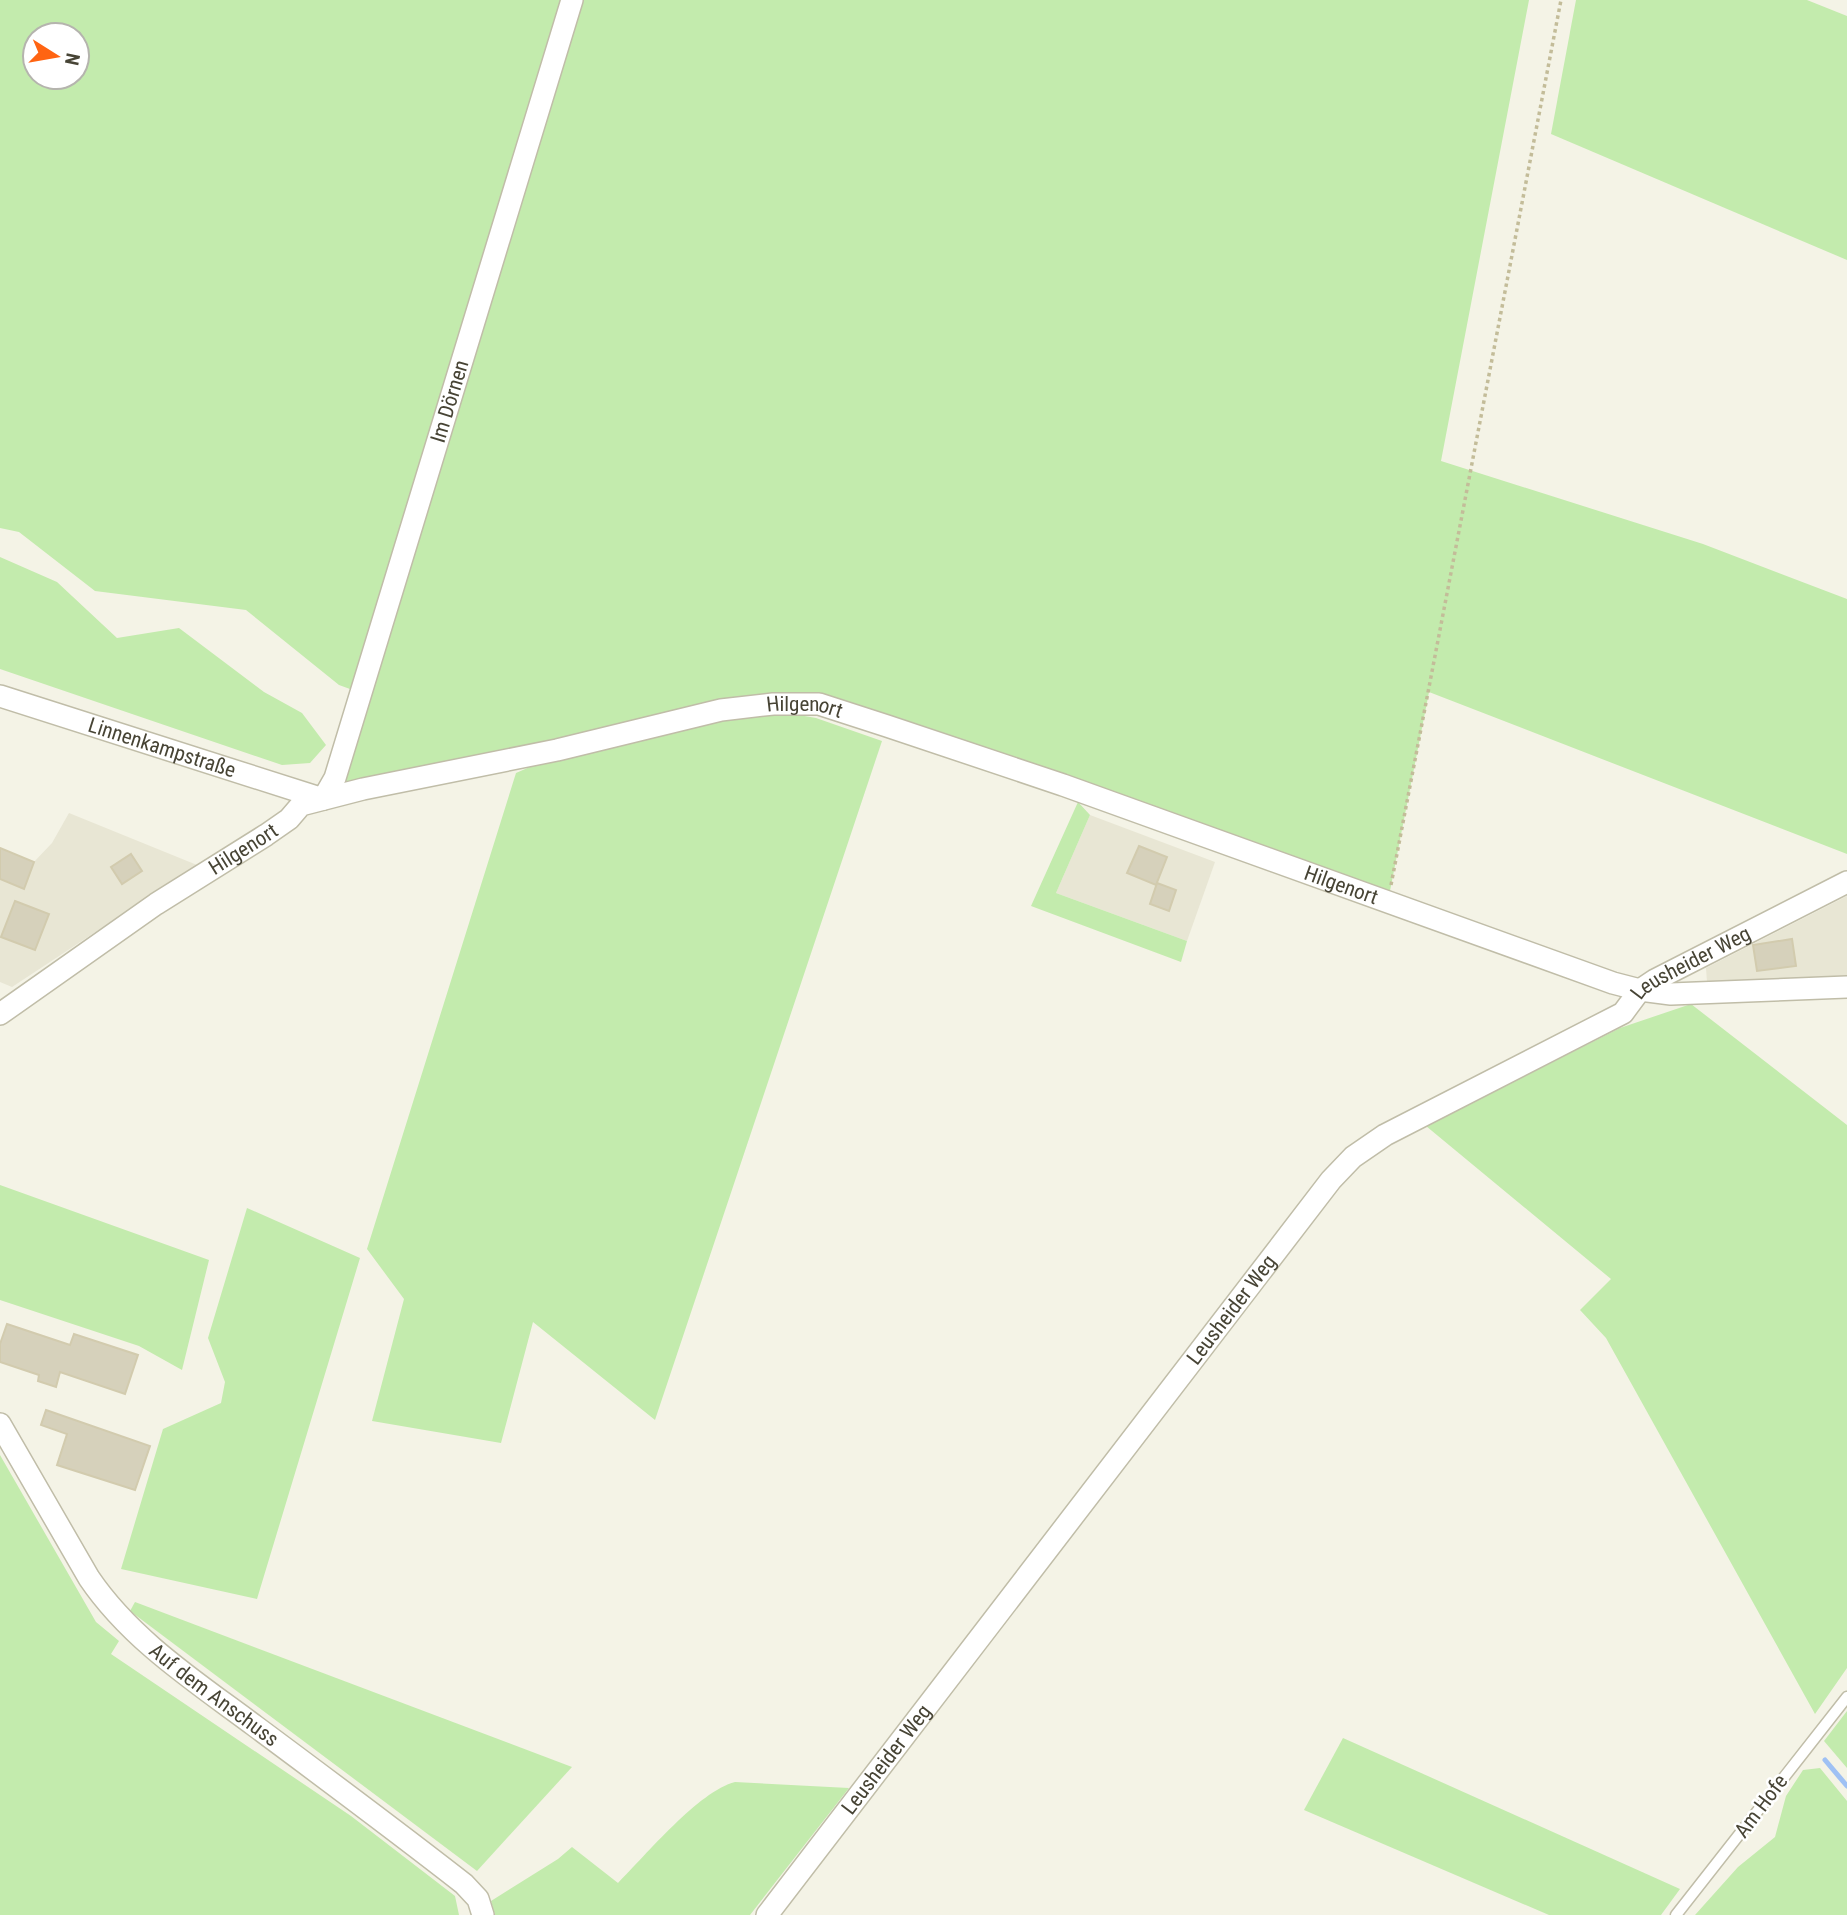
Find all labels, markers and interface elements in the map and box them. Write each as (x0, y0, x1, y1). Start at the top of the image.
north arrow (21, 21, 91, 91)
text: N (60, 51, 85, 67)
street label: Im Dörnen (426, 357, 474, 445)
street label: Hilgenort (765, 691, 846, 723)
street label: Linnenkampstraße (85, 713, 239, 782)
street label: Hilgenort (204, 819, 282, 880)
street label: Hilgenort (1301, 861, 1381, 909)
street label: Leusheider Weg (1626, 921, 1755, 1004)
street label: Leusheider Weg (1182, 1250, 1281, 1369)
street label: Auf dem Anschuss (145, 1638, 283, 1751)
street label: Leusheider Weg (837, 1700, 936, 1819)
street label: Am Hofe (1730, 1770, 1793, 1842)

